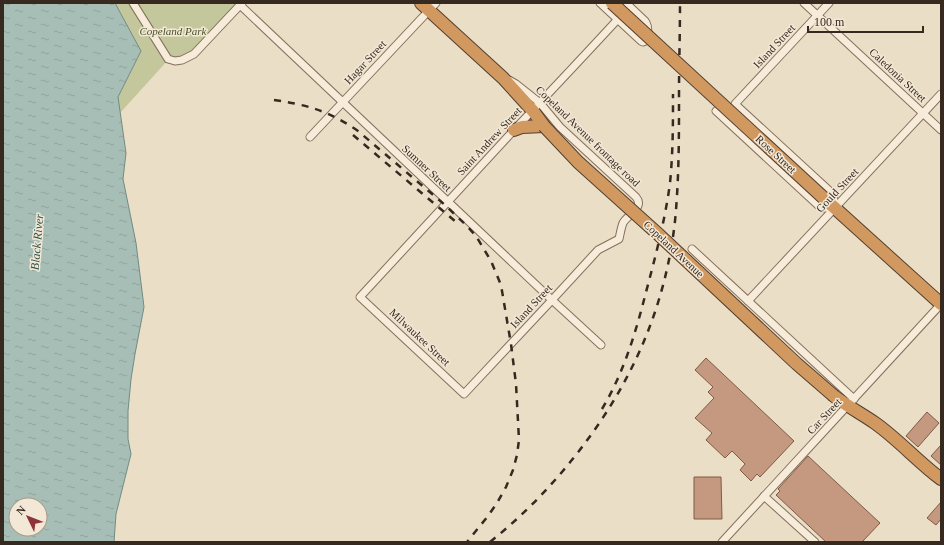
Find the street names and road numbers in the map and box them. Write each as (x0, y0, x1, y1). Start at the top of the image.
street label: Island Street (751, 22, 797, 70)
street label: Hagar Street (342, 38, 388, 86)
street label: Caledonia Street (867, 46, 929, 104)
street label: Copeland Avenue frontage road (534, 83, 643, 189)
street label: Saint Andrew Street (454, 105, 524, 177)
street label: Rose Street (753, 132, 799, 176)
street label: Sumner Street (400, 142, 454, 194)
street label: Gould Street (814, 165, 860, 215)
street label: Copeland Avenue (641, 218, 707, 280)
street label: Island Street (508, 282, 554, 330)
street label: Milwaukee Street (387, 306, 453, 368)
street label: Car Street (805, 396, 843, 436)

